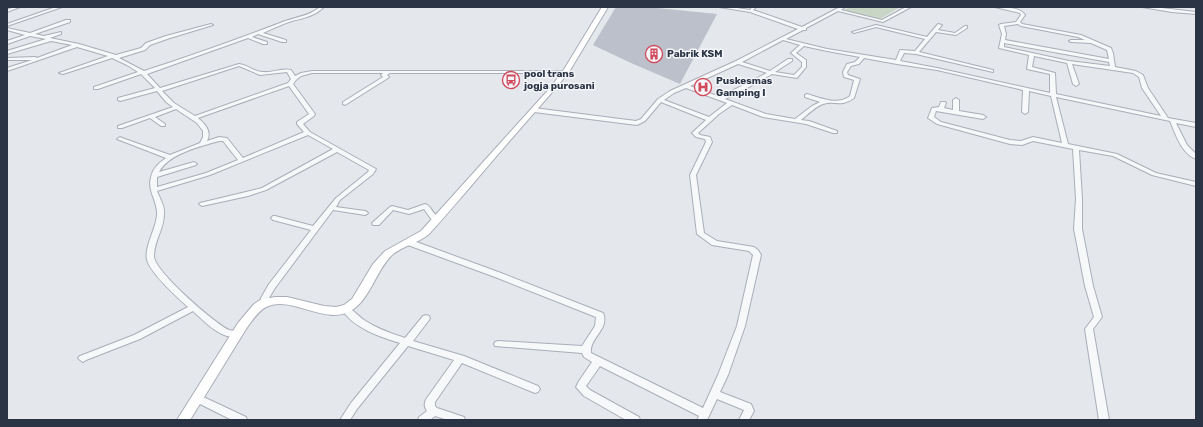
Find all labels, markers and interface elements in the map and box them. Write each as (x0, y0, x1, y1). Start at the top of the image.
building icon: Pabrik KSM (644, 44, 664, 64)
place label: Pabrik KSM (667, 48, 723, 60)
place label: pool trans jogja purosani (523, 68, 595, 92)
bus stop icon: pool trans jogja purosani (501, 70, 521, 90)
place label: Puskesmas Gamping I (716, 75, 773, 99)
hospital icon: Puskesmas Gamping I (693, 77, 713, 97)

